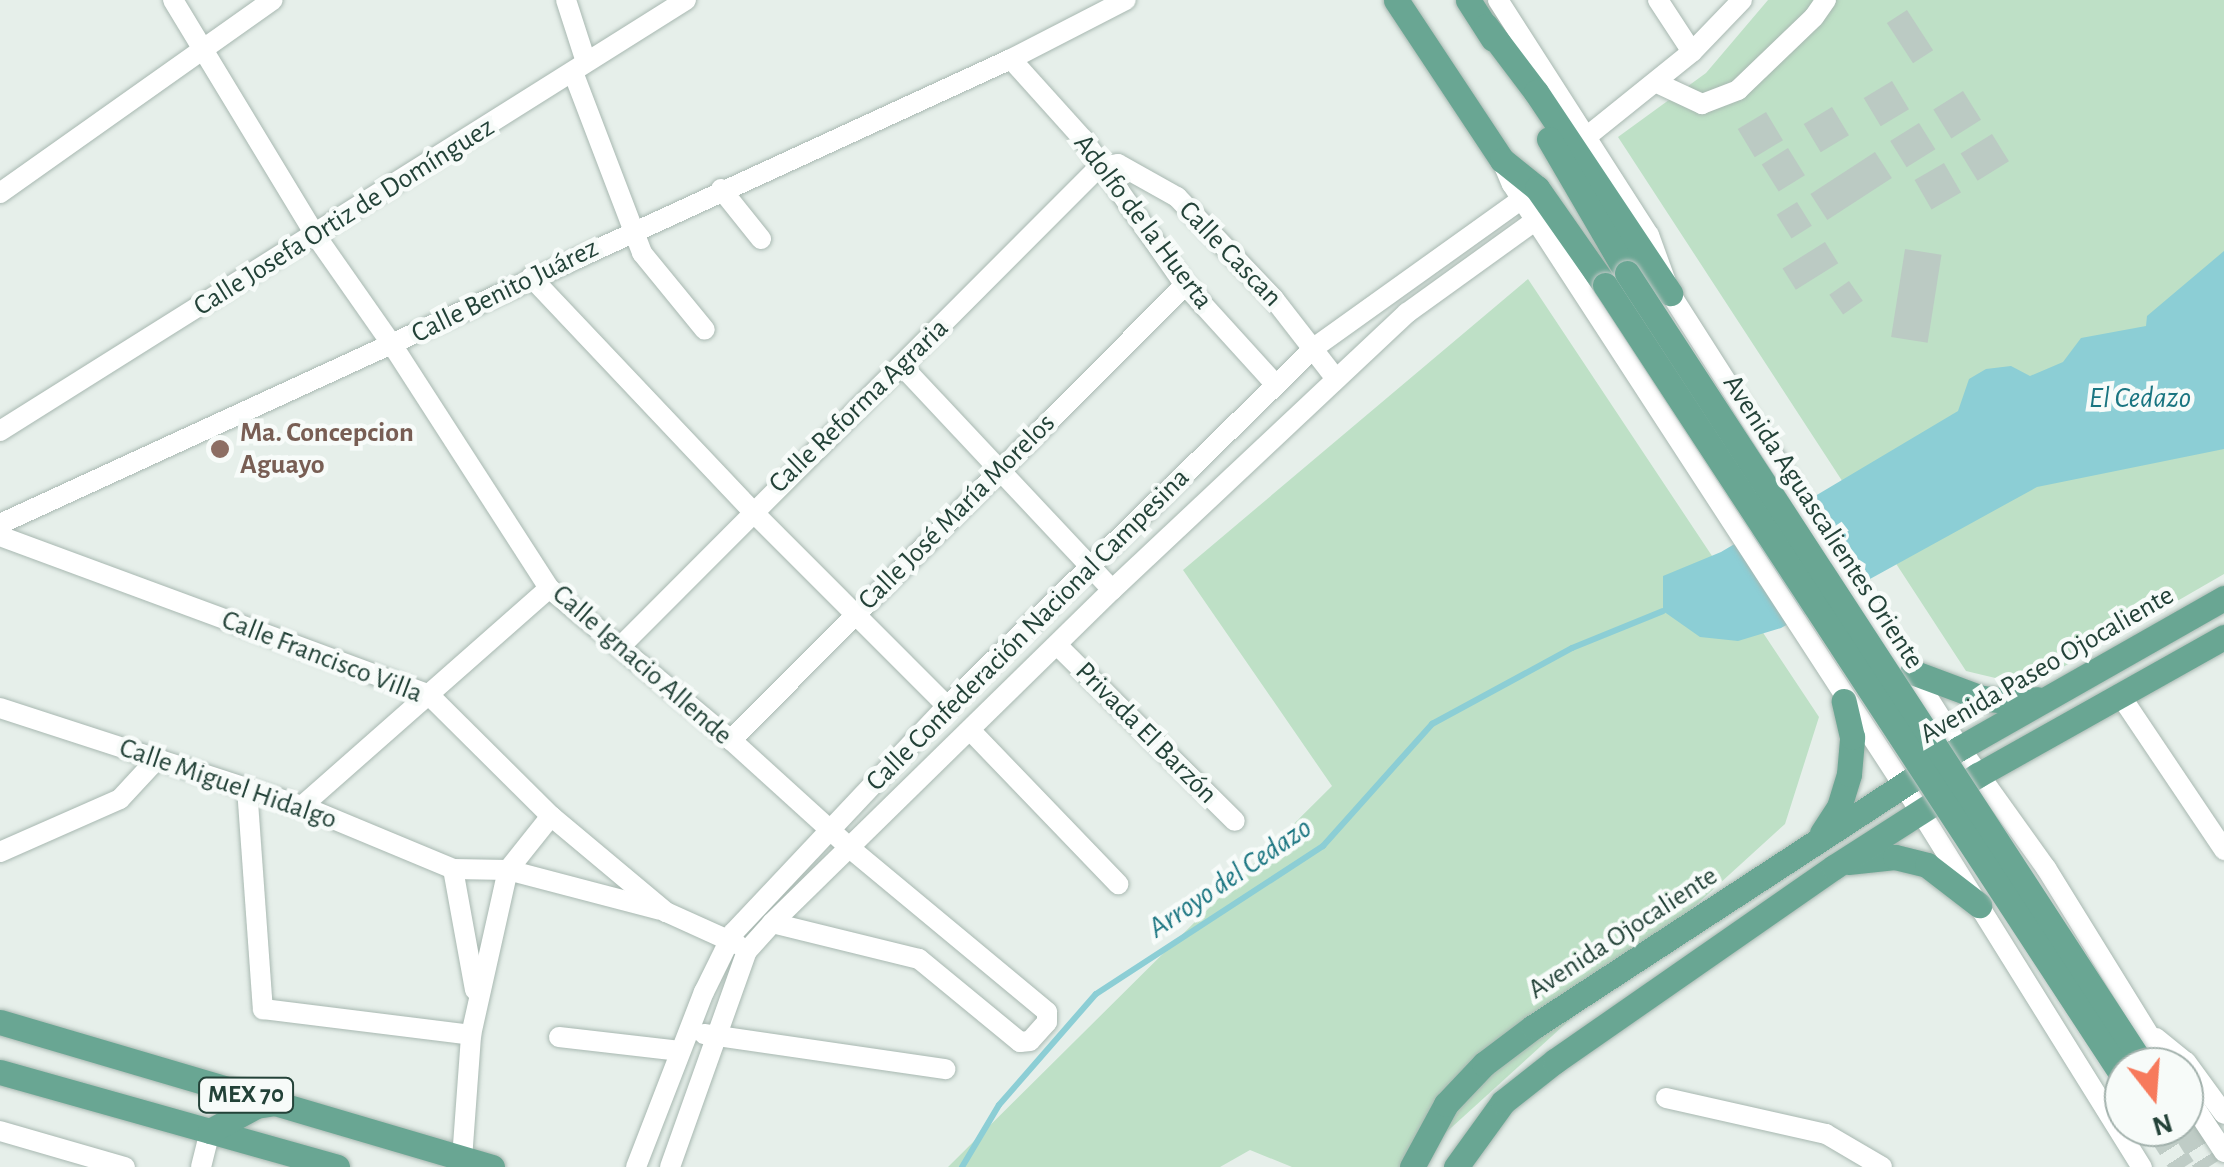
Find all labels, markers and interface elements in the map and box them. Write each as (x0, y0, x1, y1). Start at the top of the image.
street label: Calle Josefa Ortiz de Domínguez (188, 111, 500, 323)
street label: Adolfo de la Huerta (1066, 128, 1220, 316)
street label: Calle Cascan (1171, 194, 1289, 314)
street label: Calle Benito Juárez (406, 231, 604, 351)
street label: Calle Reforma Agraria (762, 312, 956, 500)
street label: Avenida Aguascalientes Oriente (1715, 369, 1931, 675)
water label: El Cedazo (2089, 380, 2191, 416)
street label: Calle José María Morelos (852, 407, 1062, 617)
place label: Ma. Concepcion Aguayo (240, 416, 414, 482)
marker: Ma. Concepcion Aguayo (209, 438, 231, 460)
street label: Calle Confederación Nacional Campesina (859, 461, 1197, 799)
street label: Calle Ignacio Allende (545, 578, 739, 752)
street label: Avenida Paseo Ojocaliente (1914, 579, 2180, 751)
street label: Calle Francisco Villa (217, 603, 427, 711)
street label: Privada El Barzón (1068, 655, 1224, 811)
street label: Calle Miguel Hidalgo (115, 731, 341, 837)
water label: Arroyo del Cedazo (1141, 810, 1319, 946)
street label: Avenida Ojocaliente (1522, 859, 1724, 1007)
north arrow (2104, 1047, 2204, 1147)
road number: MEX 70 (196, 1075, 296, 1115)
text: N (2149, 1108, 2176, 1140)

